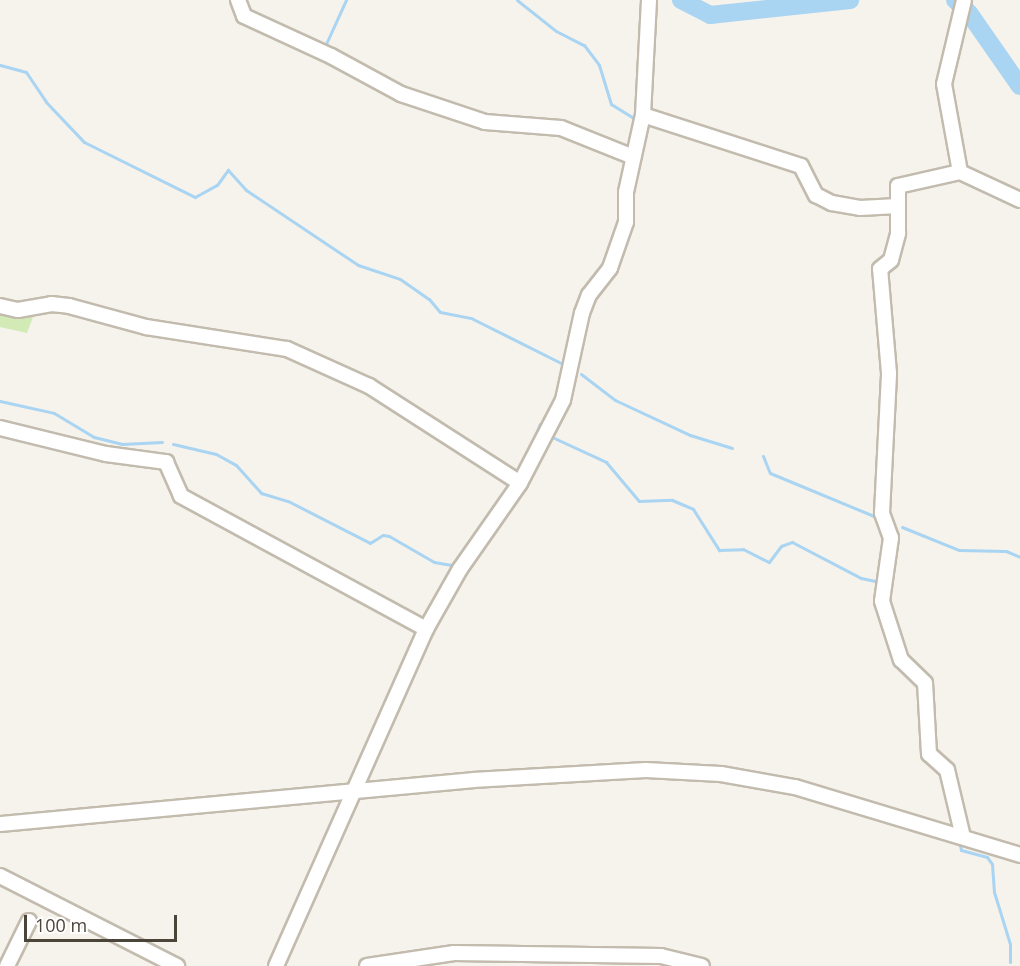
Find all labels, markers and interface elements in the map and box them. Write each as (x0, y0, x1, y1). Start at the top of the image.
scale bar (27, 903, 180, 941)
text: 100 m (35, 913, 87, 937)

